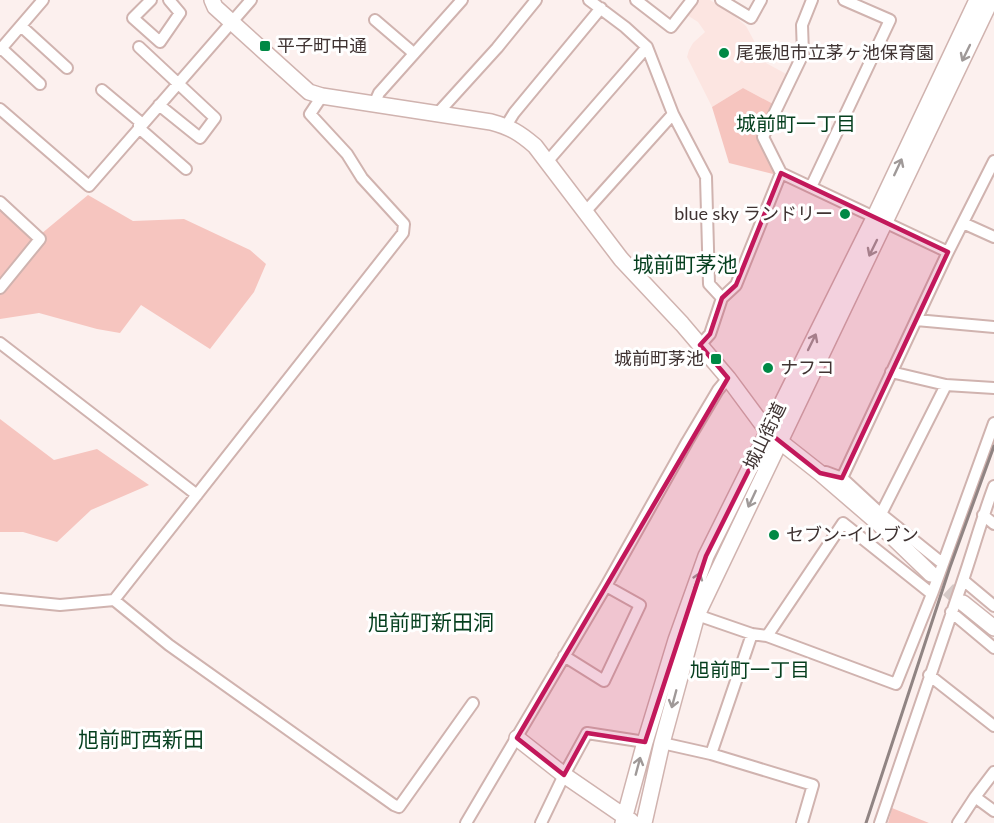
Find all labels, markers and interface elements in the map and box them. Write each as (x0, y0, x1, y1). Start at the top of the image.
place label: 平子町中通 (277, 34, 367, 56)
marker: 平子町中通 (258, 39, 272, 53)
place label: 尾張旭市立茅ヶ池保育園 (736, 41, 934, 63)
one-way arrow (960, 43, 972, 61)
marker: 尾張旭市立茅ヶ池保育園 (717, 46, 731, 60)
district label: 城前町一丁目 (736, 111, 856, 135)
one-way arrow (893, 158, 904, 176)
place label: blue sky ランドリー (674, 202, 833, 224)
marker: blue sky ランドリー (838, 207, 852, 221)
one-way arrow (866, 238, 878, 256)
district label: 城前町茅池 (633, 251, 738, 276)
one-way arrow (807, 333, 819, 351)
place label: 城前町茅池 (614, 347, 704, 369)
marker: 城前町茅池 (709, 352, 723, 366)
place label: ナフコ (780, 356, 834, 378)
marker: ナフコ (761, 361, 775, 375)
street label: 城山街道 (738, 398, 790, 473)
one-way arrow (745, 489, 757, 507)
place label: セブン-イレブン (786, 523, 919, 545)
marker: セブン-イレブン (767, 528, 781, 542)
one-way arrow (692, 571, 703, 590)
district label: 旭前町新田洞 (368, 609, 494, 634)
district label: 旭前町一丁目 (690, 657, 810, 681)
one-way arrow (668, 690, 679, 709)
district label: 旭前町西新田 (78, 726, 204, 751)
one-way arrow (633, 757, 644, 776)

